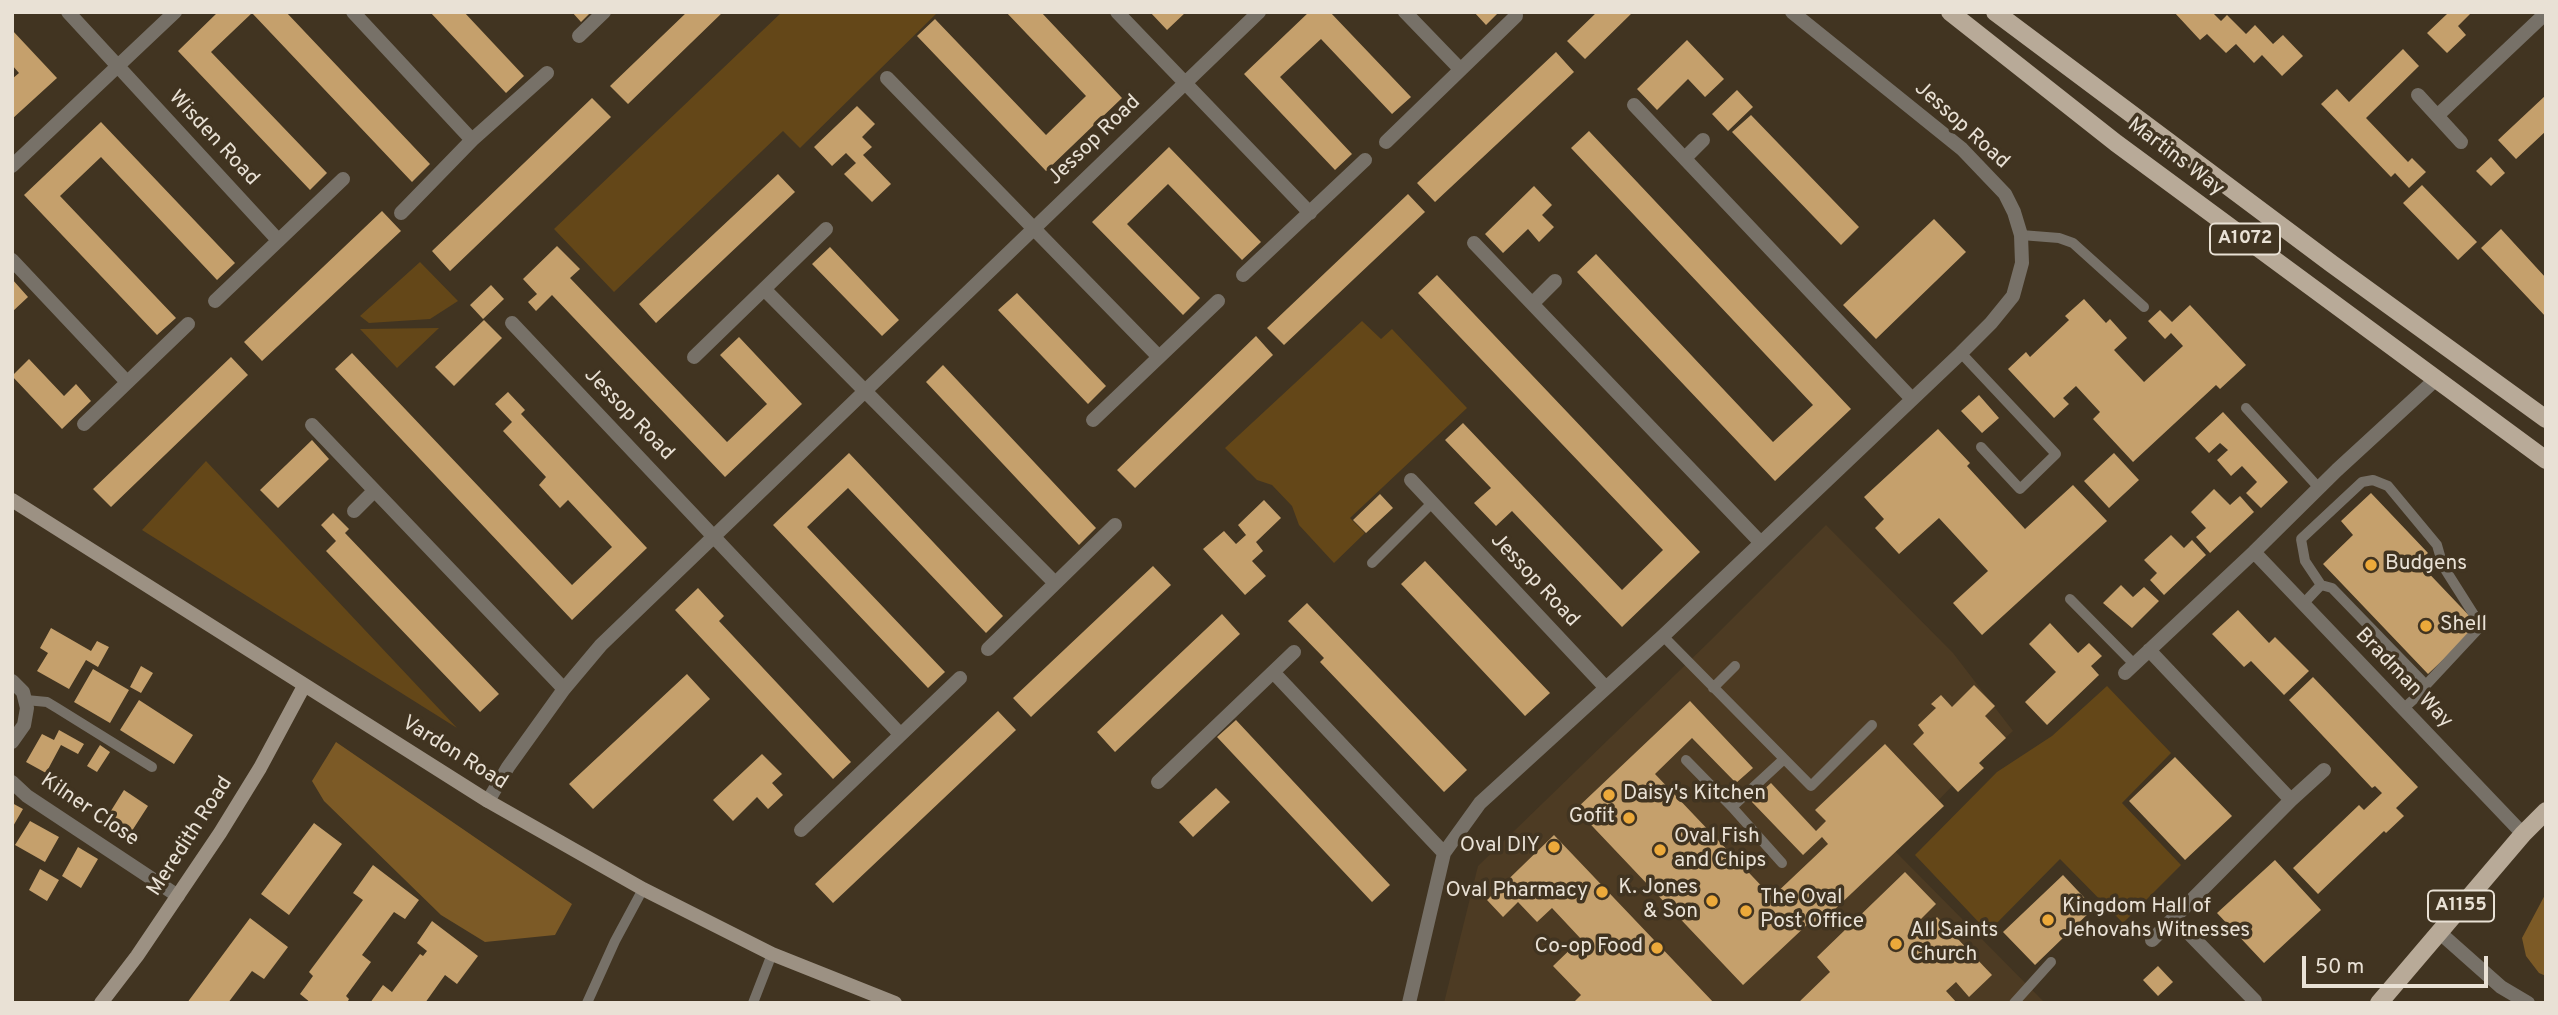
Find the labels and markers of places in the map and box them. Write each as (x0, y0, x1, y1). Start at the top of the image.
place label: Budgens (2385, 552, 2467, 578)
marker: Budgens (2363, 557, 2379, 573)
place label: Shell (2440, 613, 2487, 639)
marker: Shell (2418, 618, 2434, 634)
place label: Daisy's Kitchen (1623, 782, 1766, 808)
marker: Daisy's Kitchen (1601, 787, 1617, 803)
place label: Gofit (1569, 805, 1615, 831)
marker: Gofit (1621, 810, 1637, 826)
place label: Oval Fish and Chips (1674, 825, 1766, 875)
place label: Oval DIY (1460, 834, 1540, 860)
marker: Oval DIY (1546, 839, 1562, 855)
marker: Oval Fish and Chips (1652, 842, 1668, 858)
place label: K. Jones & Son (1618, 876, 1698, 926)
place label: Oval Pharmacy (1445, 879, 1588, 905)
marker: Oval Pharmacy (1594, 884, 1610, 900)
place label: The Oval Post Office (1760, 886, 1864, 936)
marker: K. Jones & Son (1704, 893, 1720, 909)
place label: Kingdom Hall of Jehovahs Witnesses (2062, 895, 2250, 945)
marker: The Oval Post Office (1738, 903, 1754, 919)
marker: Kingdom Hall of Jehovahs Witnesses (2040, 912, 2056, 928)
place label: All Saints Church (1910, 919, 1998, 969)
place label: Co-op Food (1534, 935, 1643, 961)
marker: All Saints Church (1888, 936, 1904, 952)
marker: Co-op Food (1649, 940, 1665, 956)

